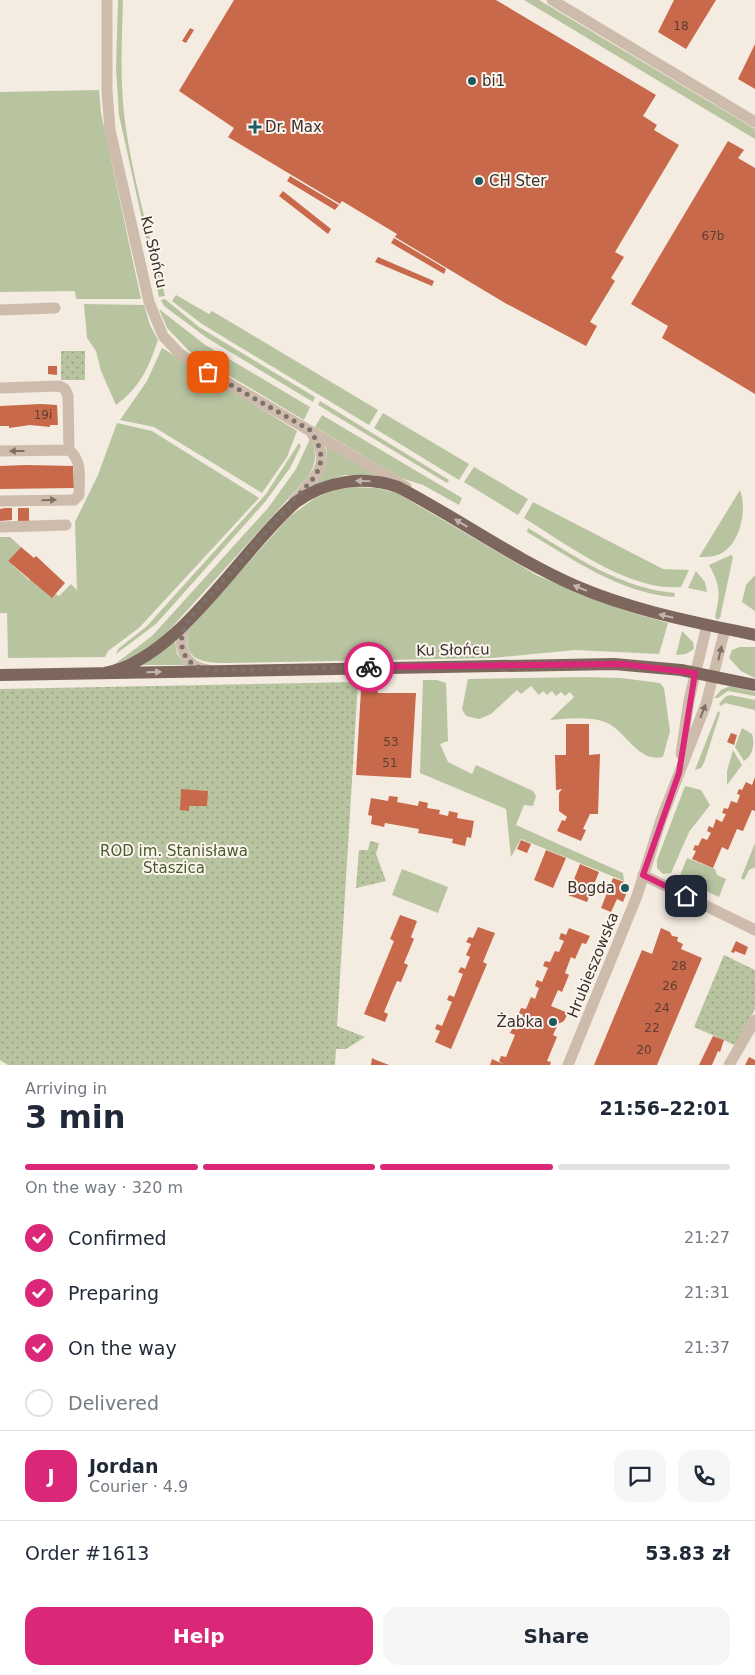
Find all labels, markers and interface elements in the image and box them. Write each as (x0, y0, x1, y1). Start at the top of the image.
house number: 18 (673, 19, 689, 33)
place label: bi1 (482, 72, 505, 90)
marker: bi1 (466, 75, 478, 87)
place label: Dr. Max (265, 118, 322, 136)
marker: Dr. Max (249, 121, 261, 133)
place label: CH Ster (489, 172, 547, 190)
marker: CH Ster (473, 175, 485, 187)
street label: Ku Słońcu (137, 214, 171, 290)
house number: 67b (702, 229, 724, 243)
pin (187, 351, 229, 393)
icon: bag (194, 358, 222, 386)
house number: 19i (34, 408, 52, 422)
one-way arrow (9, 447, 25, 455)
one-way arrow (355, 477, 371, 485)
one-way arrow (41, 496, 57, 504)
one-way arrow (455, 518, 468, 527)
one-way arrow (573, 583, 587, 591)
one-way arrow (658, 612, 674, 620)
street label: Ku Słońcu (416, 640, 490, 660)
courier (344, 642, 394, 692)
one-way arrow (716, 645, 724, 660)
icon: bike (355, 653, 383, 681)
one-way arrow (146, 668, 162, 676)
one-way arrow (699, 703, 707, 718)
house number: 53 (383, 735, 399, 749)
house number: 51 (382, 756, 398, 770)
park label: ROD im. Stanisława Staszica (100, 842, 248, 877)
pin (665, 875, 707, 917)
place label: Bogda (567, 879, 615, 897)
marker: Bogda (619, 882, 631, 894)
icon: home (672, 882, 700, 910)
street label: Hrubieszowska (564, 910, 622, 1020)
house number: 28 (671, 959, 687, 973)
house number: 26 (662, 979, 678, 993)
house number: 24 (654, 1001, 670, 1015)
place label: Żabka (496, 1012, 543, 1031)
marker: Żabka (547, 1016, 559, 1028)
house number: 22 (644, 1021, 660, 1035)
house number: 20 (636, 1043, 652, 1057)
text: Arriving in (25, 1079, 107, 1098)
text: 21:56–22:01 (600, 1097, 730, 1119)
text: 3 min (25, 1098, 126, 1136)
text: On the way · 320 m (25, 1178, 183, 1197)
icon: check (25, 1224, 53, 1252)
text: Confirmed (68, 1227, 167, 1249)
text: 21:27 (684, 1228, 730, 1247)
icon: check (25, 1279, 53, 1307)
text: Preparing (68, 1282, 159, 1304)
text: 21:31 (684, 1283, 730, 1302)
icon: check (25, 1334, 53, 1362)
text: On the way (68, 1337, 177, 1359)
text: 21:37 (684, 1338, 730, 1357)
text: Delivered (68, 1392, 159, 1414)
button: chat (614, 1450, 666, 1502)
button: phone (678, 1450, 730, 1502)
text: Jordan (89, 1455, 158, 1477)
text: J (47, 1465, 55, 1487)
text: Courier · 4.9 (89, 1477, 188, 1496)
text: Order #1613 (25, 1542, 149, 1564)
text: 53.83 zł (645, 1542, 730, 1564)
button: Help (25, 1607, 373, 1665)
button: Share (383, 1607, 730, 1665)

